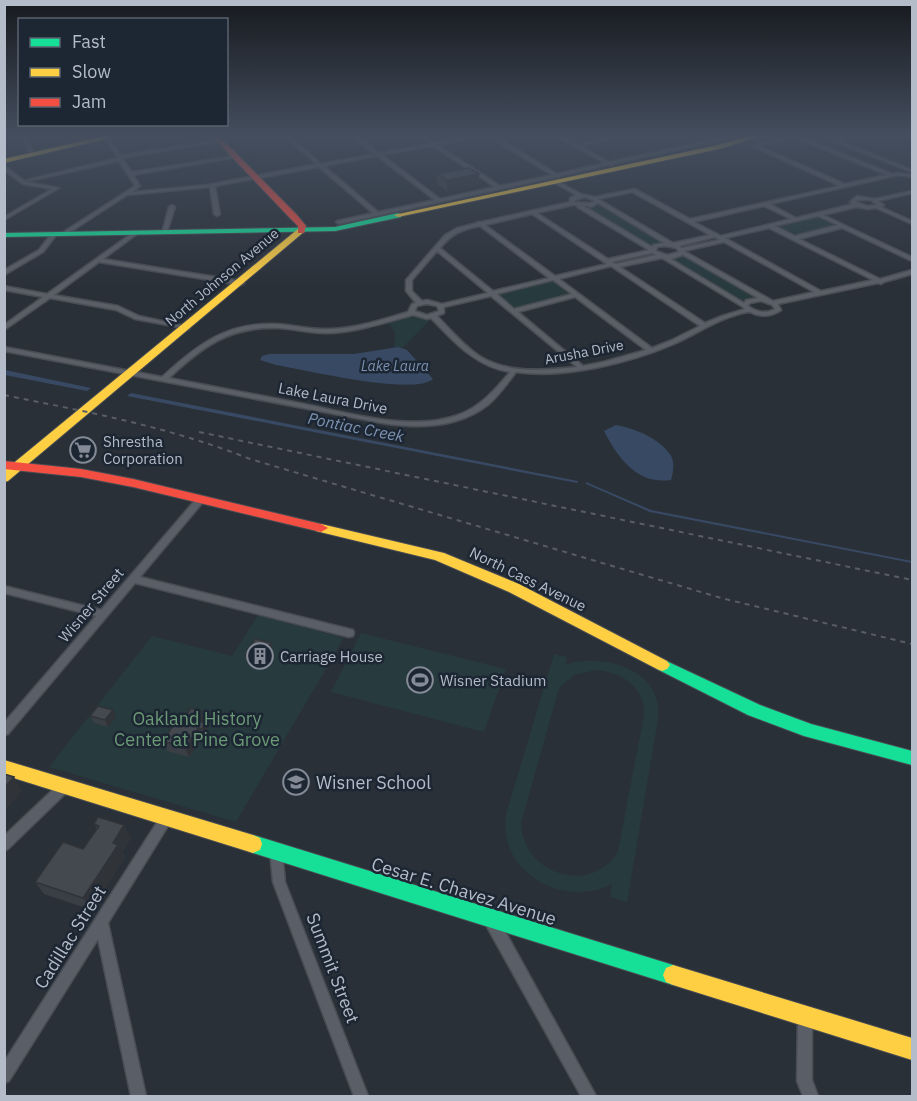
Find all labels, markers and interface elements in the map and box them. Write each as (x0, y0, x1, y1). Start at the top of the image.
legend (18, 18, 228, 126)
text: Fast (72, 30, 106, 53)
text: Slow (72, 60, 111, 83)
text: Jam (72, 90, 107, 113)
street label: North Johnson Avenue (162, 224, 283, 330)
street label: Arusha Drive (543, 335, 625, 368)
water label: Lake Laura (361, 357, 429, 375)
street label: Lake Laura Drive (277, 378, 389, 418)
water label: Pontiac Creek (306, 408, 406, 446)
place label: Shrestha Corporation (103, 432, 183, 468)
supermarket icon: Shrestha Corporation (68, 435, 98, 465)
street label: North Cass Avenue (467, 543, 589, 615)
street label: Wisner Street (54, 564, 128, 646)
building icon: Carriage House (245, 641, 275, 671)
place label: Carriage House (280, 647, 383, 666)
sports icon: Wisner Stadium (405, 665, 435, 695)
place label: Wisner Stadium (440, 671, 546, 690)
park label: Oakland History Center at Pine Grove (114, 707, 280, 751)
school or university icon: Wisner School (281, 767, 311, 797)
place label: Wisner School (316, 771, 431, 794)
street label: Cesar E. Chavez Avenue (369, 852, 559, 930)
street label: Cadillac Street (29, 881, 111, 993)
street label: Summit Street (301, 909, 365, 1027)

